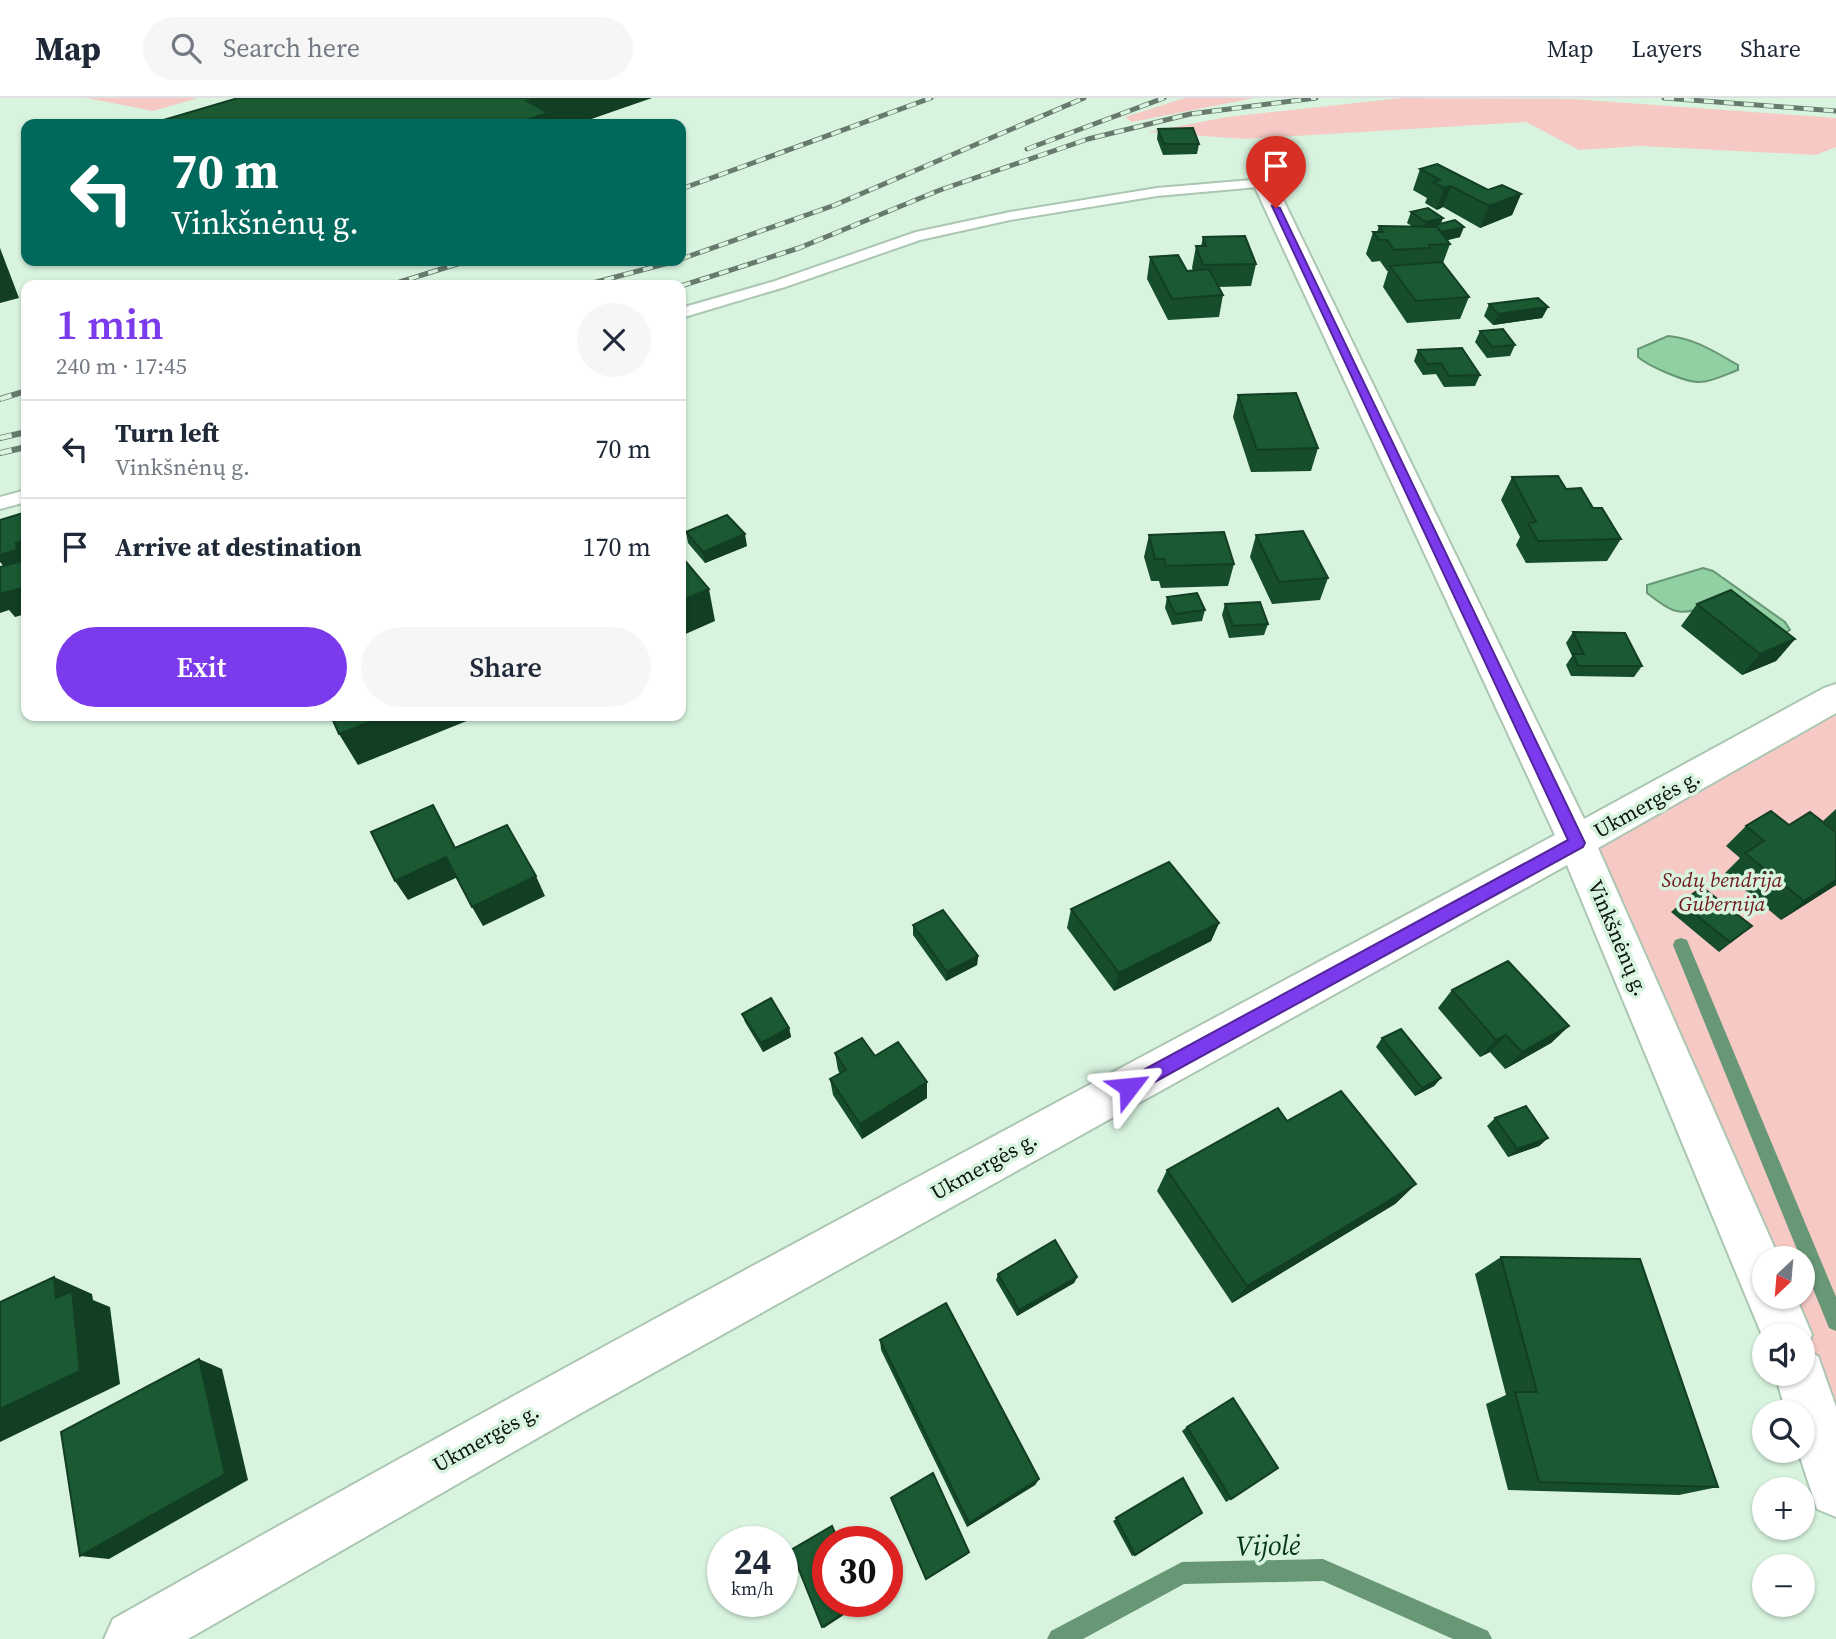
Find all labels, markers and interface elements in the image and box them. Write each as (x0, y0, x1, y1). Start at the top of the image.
search box (143, 17, 633, 80)
text: Map (35, 26, 101, 71)
icon: search (167, 29, 205, 67)
text: Search here (223, 30, 360, 66)
text: Map (1547, 32, 1594, 65)
text: Layers (1632, 32, 1702, 65)
text: Share (1740, 32, 1801, 65)
pin (1246, 136, 1306, 208)
text: 70 m (171, 137, 279, 204)
icon: left (56, 147, 147, 238)
icon: arrive (1257, 147, 1295, 185)
text: Vinkšnėnų g. (171, 201, 359, 245)
text: 1 min (56, 295, 164, 353)
button: close (577, 303, 651, 377)
text: 240 m · 17:45 (56, 350, 187, 382)
text: Turn left (115, 415, 219, 451)
icon: left (56, 430, 94, 468)
text: 70 m (596, 431, 651, 467)
text: Vinkšnėnų g. (115, 451, 250, 483)
icon: arrive (56, 528, 94, 566)
text: Arrive at destination (115, 529, 362, 565)
text: 170 m (583, 529, 651, 565)
button: Exit (56, 627, 347, 707)
button: Share (361, 627, 651, 707)
street label: Ukmergės g. (1588, 762, 1705, 845)
park label: Sodų bendrija Gubernija (1662, 865, 1782, 918)
street label: Vinkšnėnų g. (1581, 875, 1656, 1000)
position arrow (1092, 1050, 1166, 1124)
street label: Ukmergės g. (925, 1124, 1042, 1207)
north arrow (1752, 1246, 1815, 1309)
map controls (1752, 1246, 1815, 1617)
button: sound (1752, 1323, 1815, 1386)
street label: Ukmergės g. (427, 1396, 544, 1479)
button: search (1752, 1400, 1815, 1463)
button: + (1752, 1477, 1815, 1540)
water label: Vijolė (1235, 1525, 1301, 1565)
speed limit sign: 30 (812, 1526, 903, 1617)
text: 24 (734, 1538, 771, 1586)
button: − (1752, 1554, 1815, 1617)
text: km/h (731, 1576, 774, 1601)

